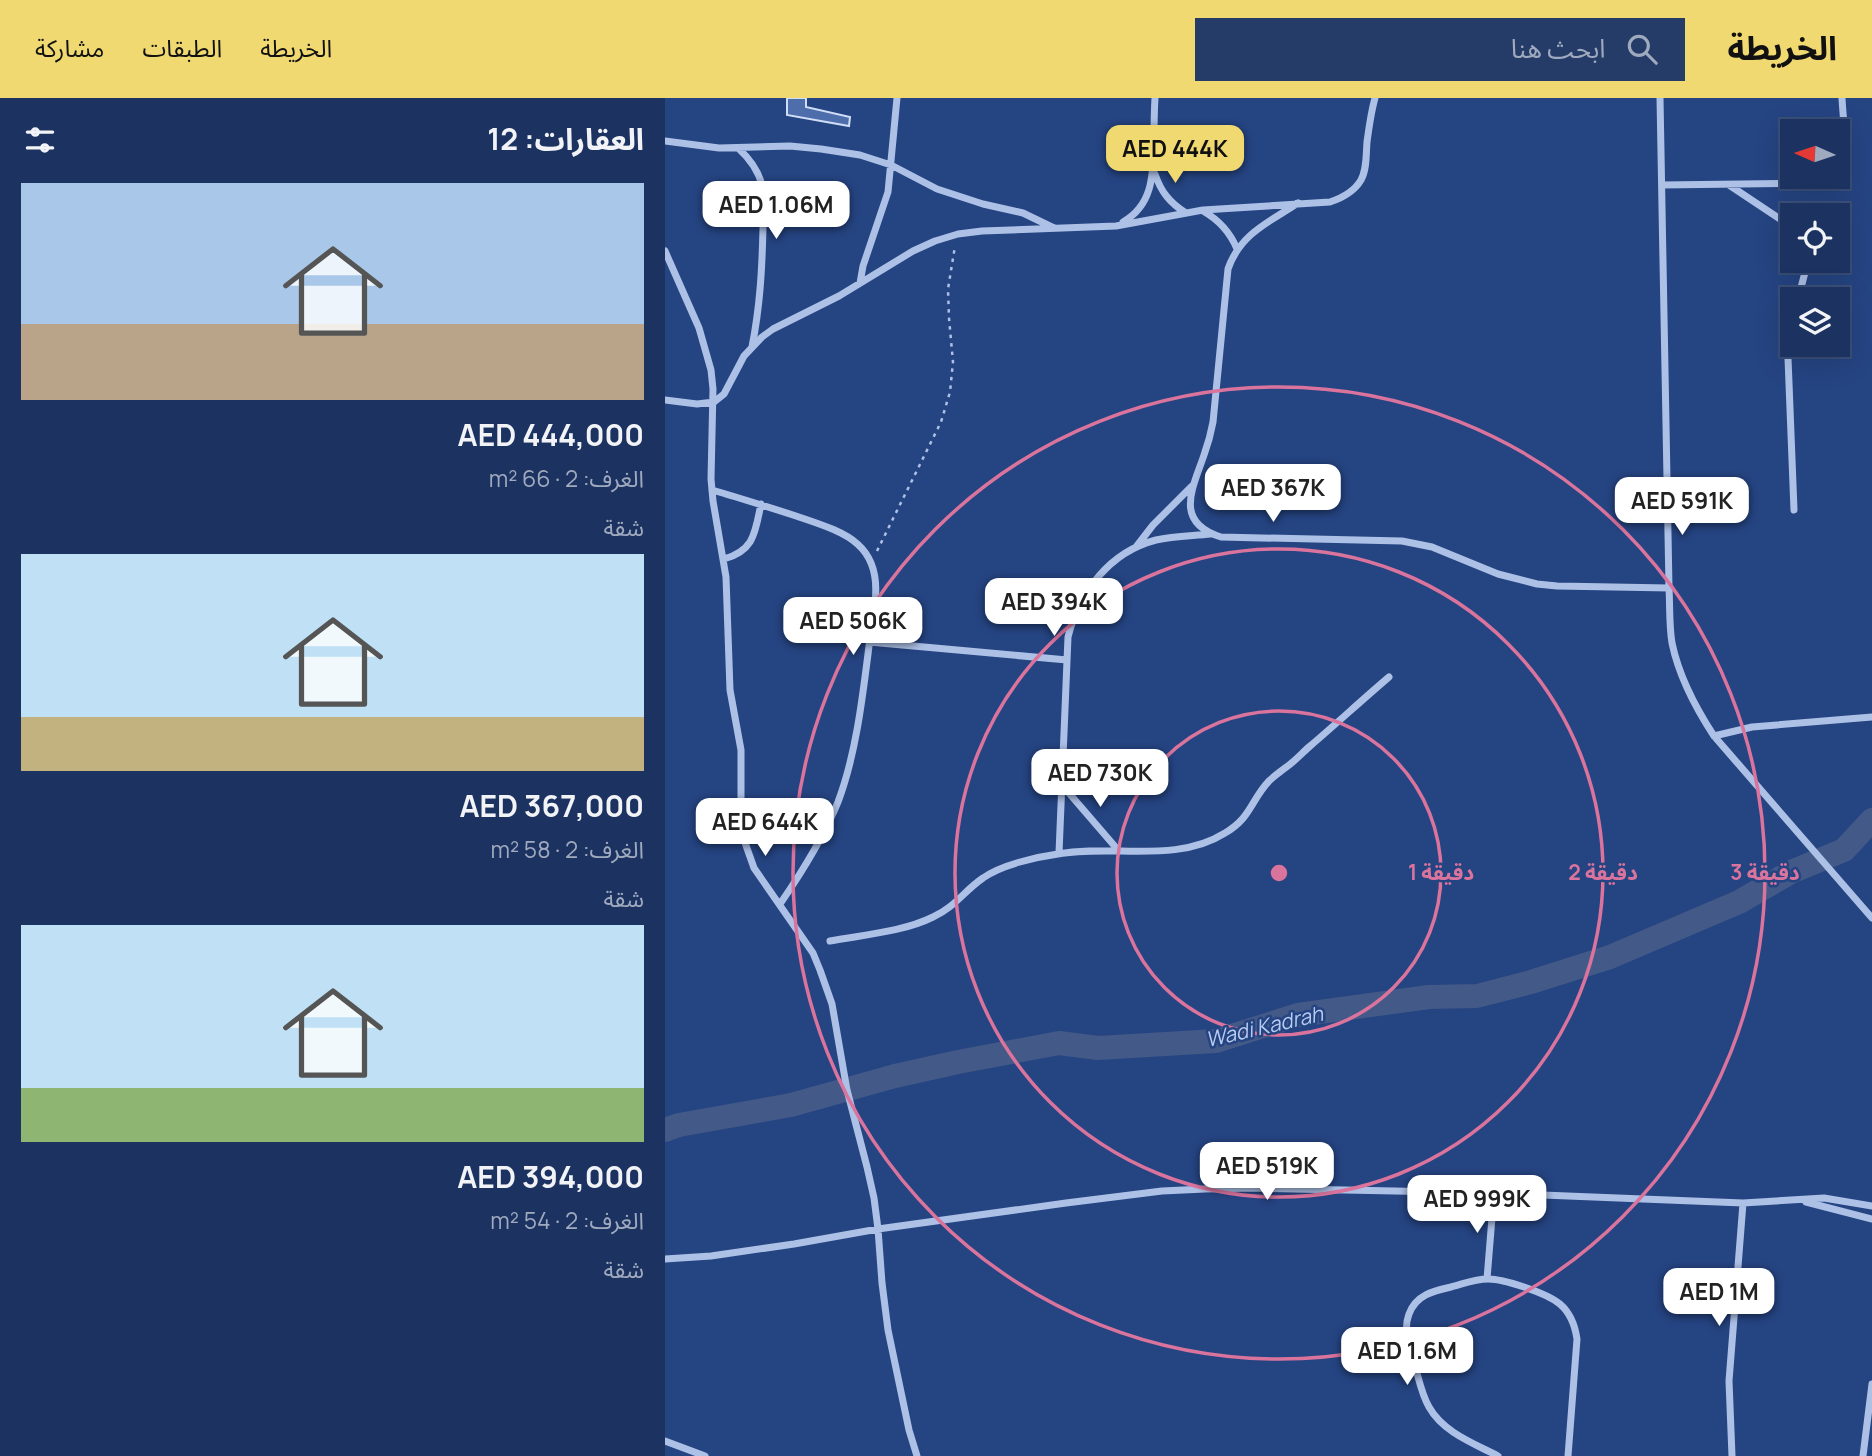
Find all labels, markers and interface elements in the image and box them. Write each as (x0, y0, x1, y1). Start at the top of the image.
search box (1195, 18, 1685, 81)
text: الخريطة (1727, 25, 1837, 70)
text: ابحث هنا (1511, 30, 1605, 66)
icon: search (1623, 30, 1661, 68)
text: مشاركة (35, 31, 104, 64)
text: الطبقات (142, 31, 222, 64)
text: الخريطة (260, 31, 332, 64)
text: العقارات: 12 (487, 118, 644, 159)
north arrow (1780, 119, 1850, 189)
map controls (1780, 119, 1850, 357)
icon: filters (21, 121, 59, 159)
pin: AED 444K (1103, 126, 1247, 185)
text: AED 444K (1122, 132, 1228, 164)
pin: AED 1.06M (696, 181, 856, 241)
text: AED 1.06M (719, 188, 833, 220)
button: locate (1780, 203, 1850, 273)
icon: home (270, 228, 396, 354)
button: layers (1780, 287, 1850, 357)
text: AED 444,000 (458, 414, 644, 455)
text: الغرف: 2 · 66 m² (489, 462, 644, 494)
pin: AED 367K (1201, 464, 1345, 524)
text: AED 367K (1221, 471, 1325, 503)
pin: AED 591K (1610, 478, 1754, 537)
text: AED 591K (1631, 484, 1733, 516)
text: شقة (603, 511, 644, 543)
pin: AED 394K (982, 578, 1126, 638)
text: AED 394K (1001, 585, 1107, 617)
pin: AED 506K (781, 598, 925, 657)
icon: home (270, 599, 396, 725)
text: AED 506K (799, 604, 907, 636)
pin: AED 730K (1028, 750, 1172, 809)
text: AED 730K (1047, 756, 1153, 788)
text: AED 367,000 (459, 785, 644, 826)
pin: AED 644K (693, 798, 837, 858)
text: AED 644K (712, 805, 818, 837)
text: الغرف: 2 · 58 m² (491, 833, 644, 865)
text: 1 دقيقة (1408, 858, 1474, 886)
text: 2 دقيقة (1568, 858, 1638, 886)
text: 3 دقيقة (1730, 858, 1800, 886)
centre of rings (1267, 861, 1291, 885)
text: شقة (603, 882, 644, 914)
icon: home (270, 970, 396, 1096)
water label: Wadi Kadrah (1202, 999, 1327, 1053)
pin: AED 519K (1195, 1142, 1339, 1202)
text: AED 519K (1216, 1149, 1318, 1181)
text: AED 394,000 (457, 1156, 644, 1197)
pin: AED 999K (1405, 1176, 1549, 1235)
text: AED 999K (1423, 1182, 1531, 1214)
text: الغرف: 2 · 54 m² (490, 1204, 644, 1236)
text: شقة (603, 1253, 644, 1285)
pin: AED 1M (1662, 1268, 1776, 1328)
text: AED 1M (1679, 1275, 1759, 1307)
pin: AED 1.6M (1335, 1328, 1479, 1387)
text: AED 1.6M (1357, 1334, 1457, 1366)

